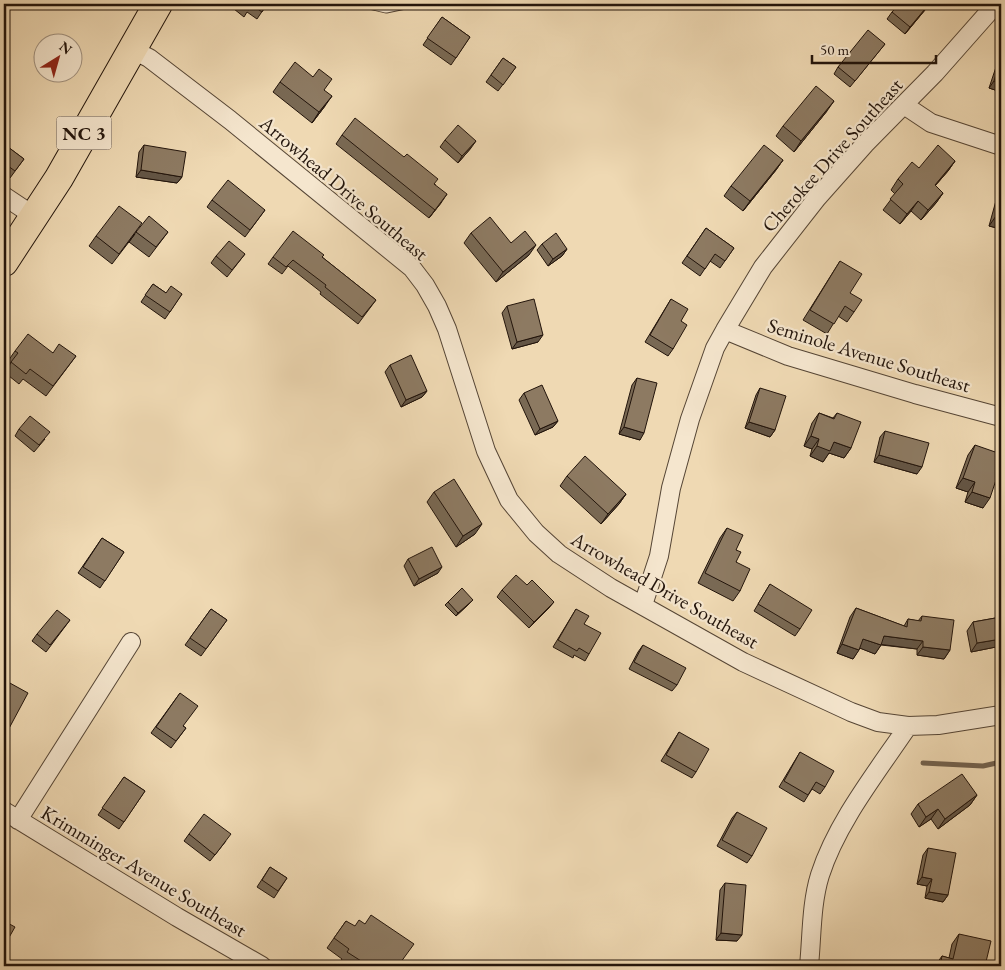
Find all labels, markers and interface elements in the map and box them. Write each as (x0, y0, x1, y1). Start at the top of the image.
north arrow (32, 32, 82, 82)
scale bar (812, 32, 936, 64)
text: N (56, 37, 76, 59)
text: 50 m (820, 40, 849, 59)
street label: Cherokee Drive Southeast (756, 72, 909, 238)
street label: Arrowhead Drive Southeast (254, 109, 434, 267)
road number: NC 3 (56, 116, 112, 150)
street label: Seminole Avenue Southeast (765, 312, 974, 398)
street label: Arrowhead Drive Southeast (566, 525, 764, 655)
street label: Krimminger Avenue Southeast (37, 799, 252, 943)

